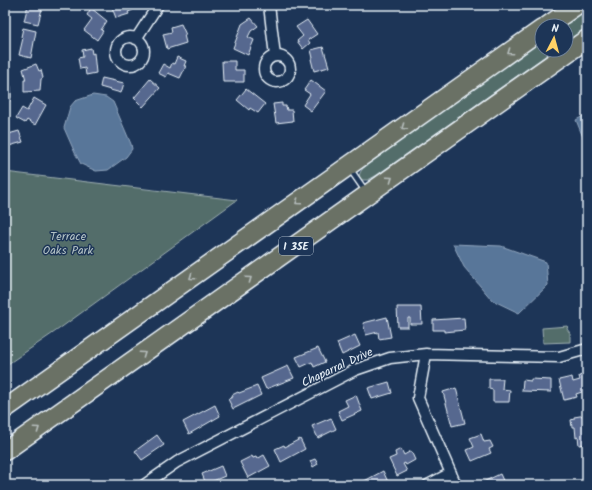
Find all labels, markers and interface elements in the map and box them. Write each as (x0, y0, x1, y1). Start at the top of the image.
north arrow (534, 18, 574, 58)
text: N (551, 20, 559, 38)
one-way arrow (507, 47, 514, 55)
one-way arrow (401, 122, 408, 130)
one-way arrow (386, 176, 393, 184)
one-way arrow (295, 197, 302, 205)
park label: Terrace Oaks Park (43, 227, 94, 260)
road number: I 35E (279, 237, 313, 255)
one-way arrow (189, 272, 196, 279)
one-way arrow (245, 277, 252, 284)
street label: Chaparral Drive (298, 342, 377, 392)
one-way arrow (139, 351, 146, 359)
one-way arrow (33, 426, 40, 434)

